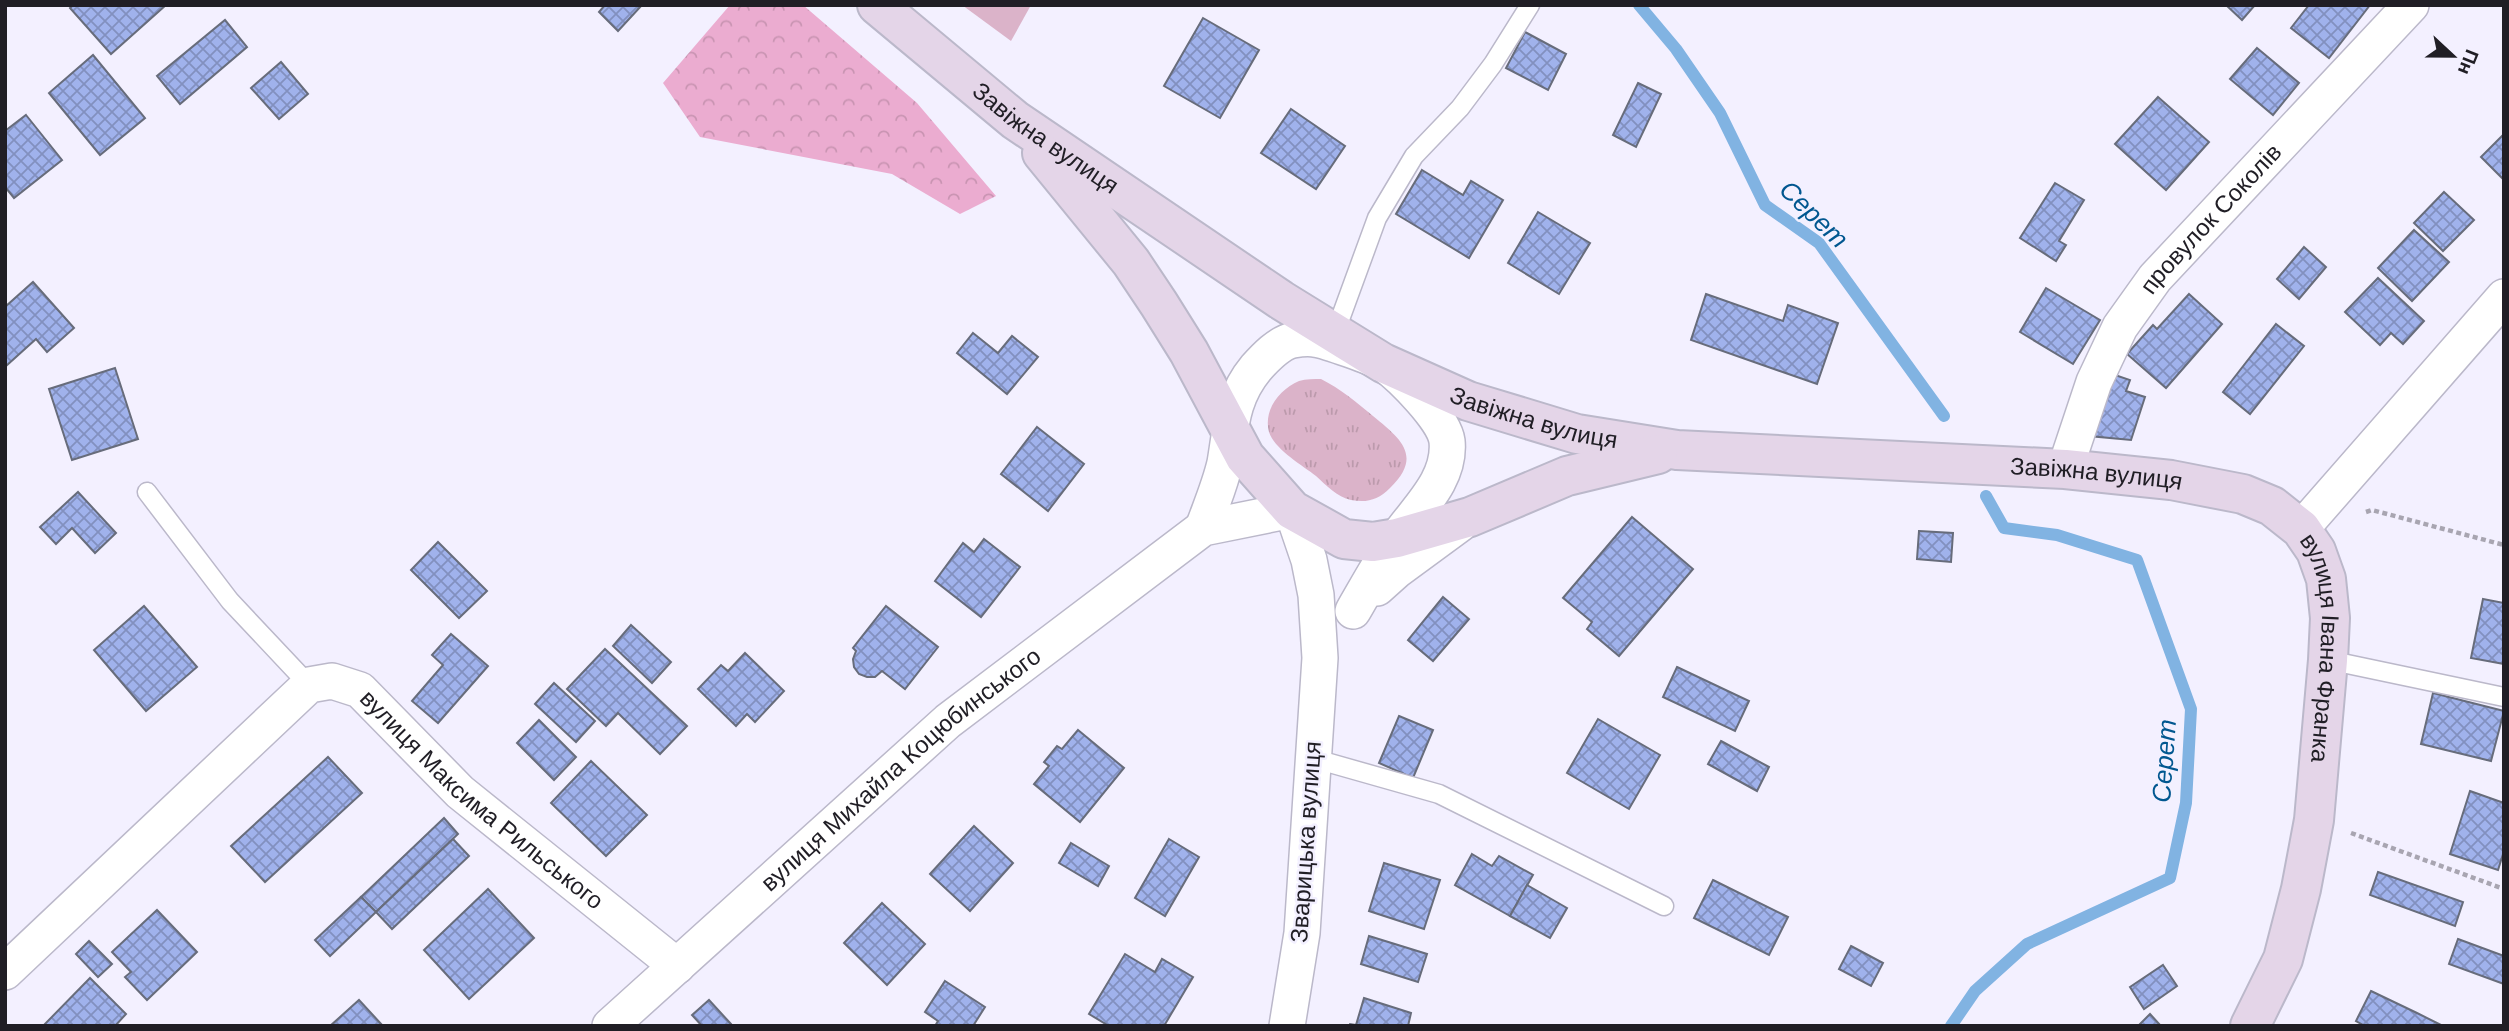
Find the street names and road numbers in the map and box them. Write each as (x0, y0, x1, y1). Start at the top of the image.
street label: Завіжна вулиця (966, 75, 1125, 201)
street label: провулок Соколів (2133, 137, 2288, 300)
street label: Завіжна вулиця (1445, 379, 1620, 455)
street label: Завіжна вулиця (2009, 450, 2185, 497)
street label: вулиця Івана Франка (2293, 527, 2346, 765)
street label: вулиця Михайла Коцюбинського (754, 640, 1047, 898)
street label: вулиця Максима Рильського (353, 683, 610, 916)
street label: Зварицька вулиця (1283, 740, 1328, 944)

